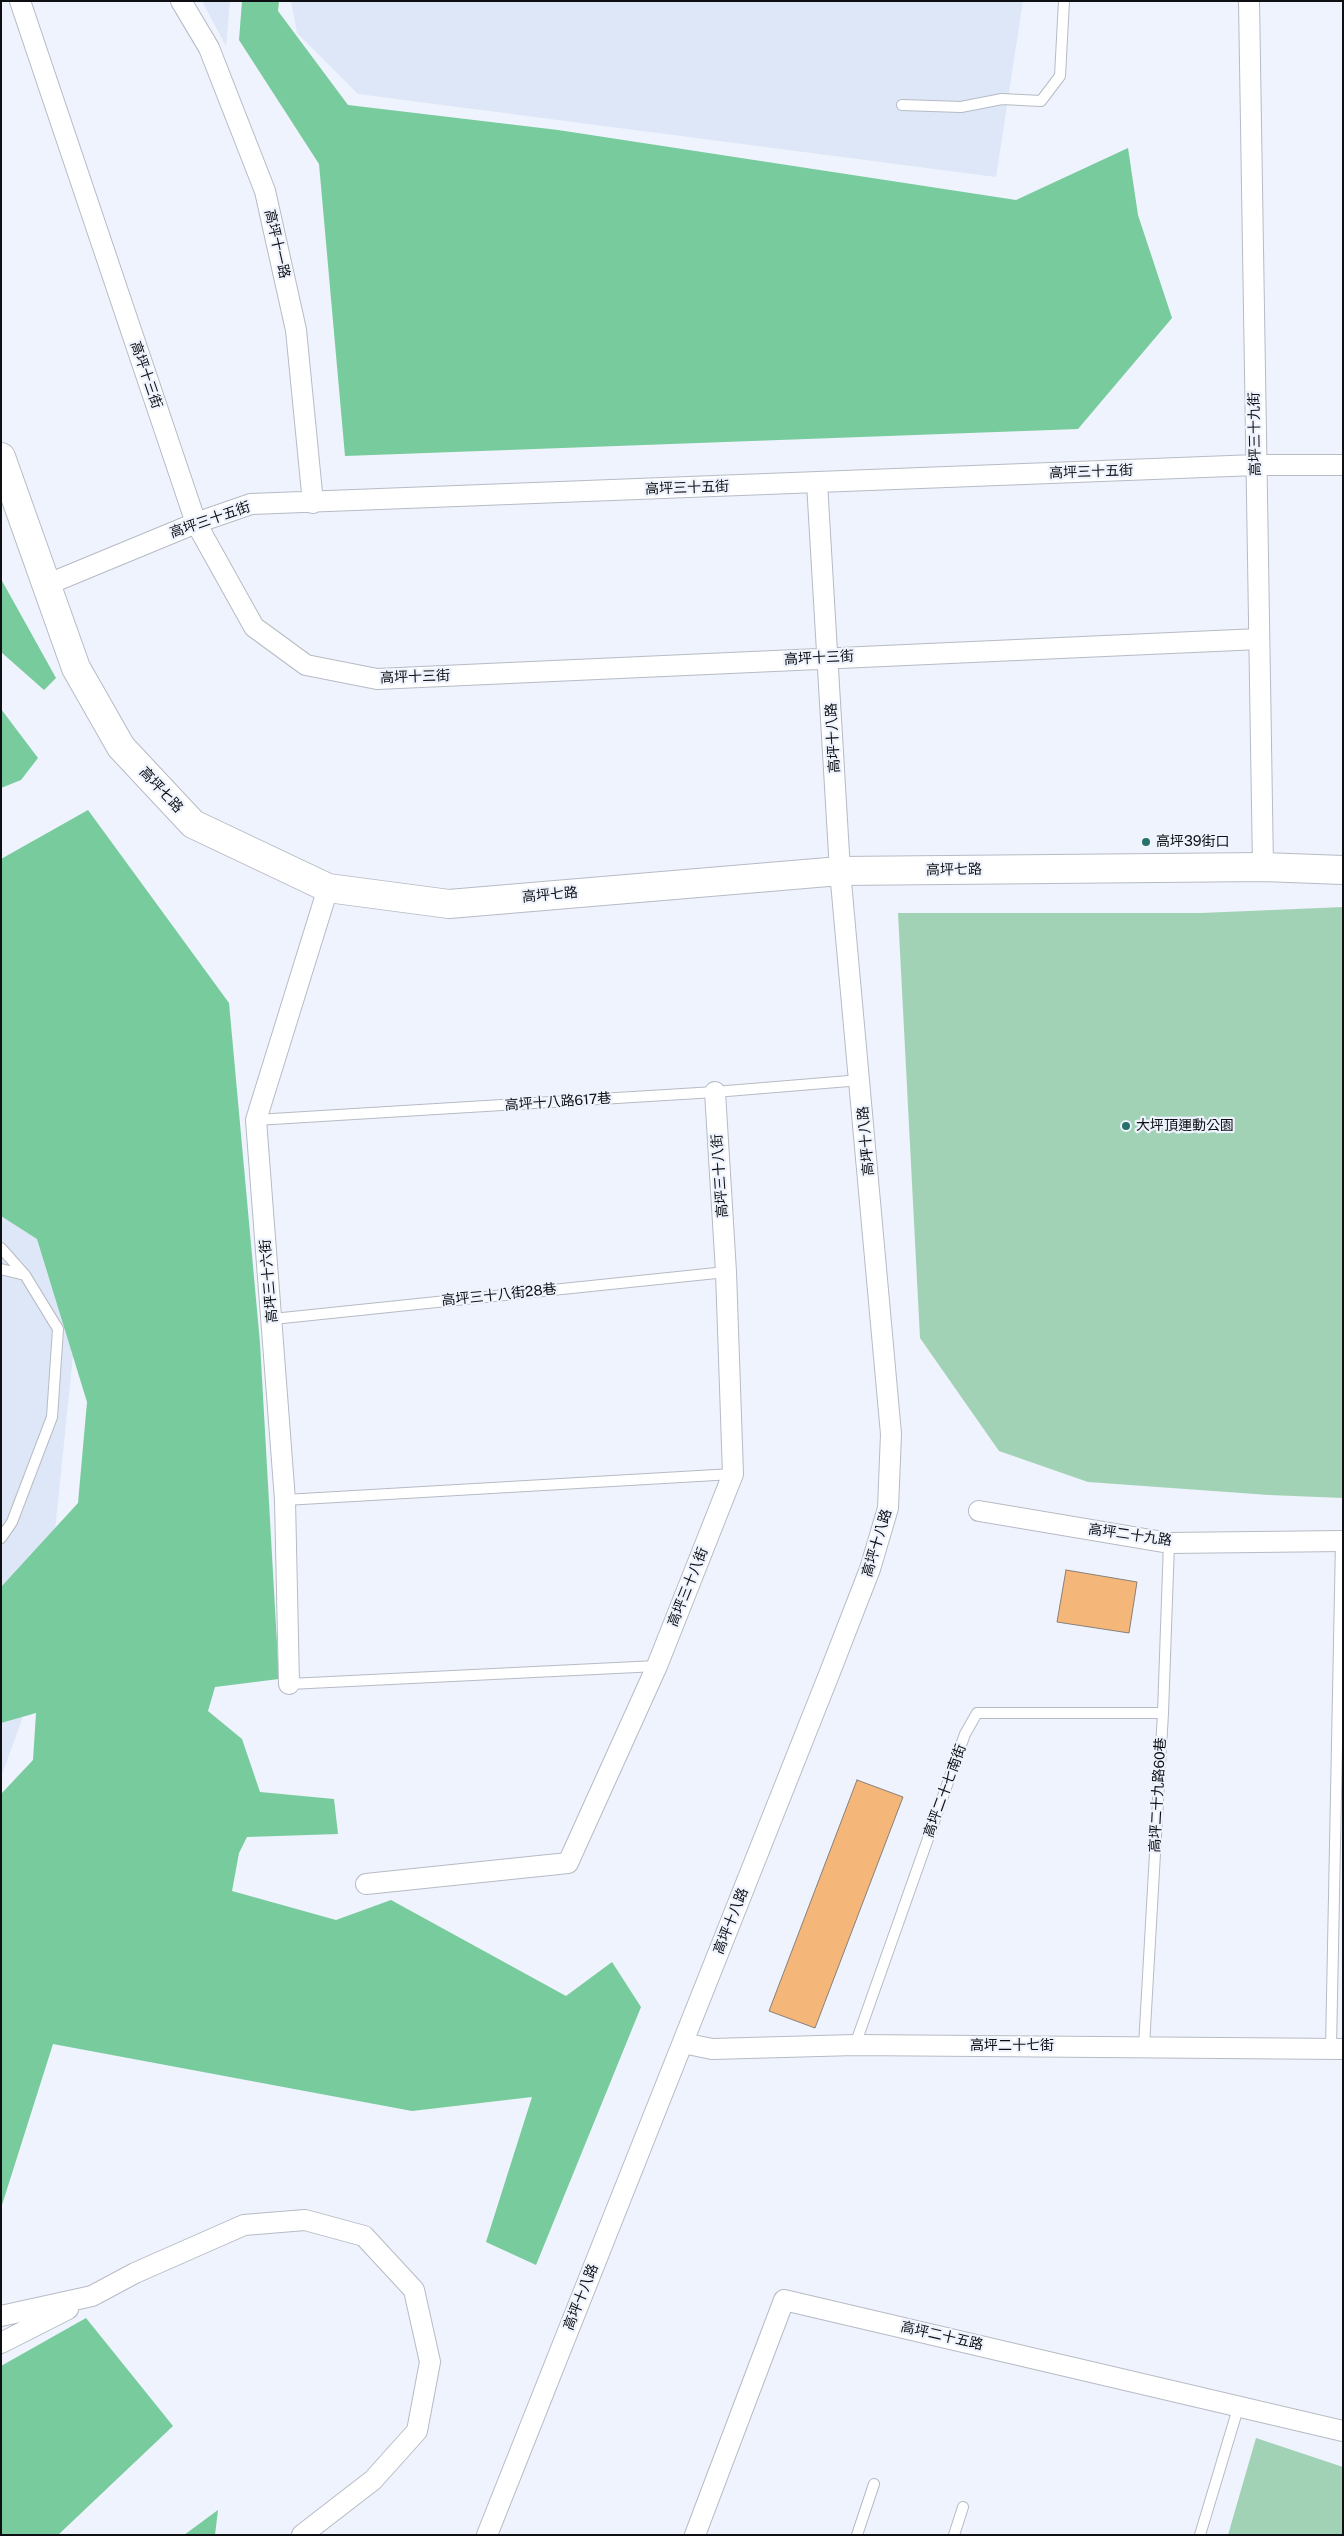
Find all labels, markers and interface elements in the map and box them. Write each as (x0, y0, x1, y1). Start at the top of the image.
street label: 高坪十一路 (261, 208, 293, 280)
street label: 高坪十三街 (127, 339, 165, 411)
street label: 高坪三十九街 (1246, 392, 1264, 476)
street label: 高坪三十五街 (1049, 462, 1133, 482)
street label: 高坪三十五街 (645, 478, 729, 498)
street label: 高坪三十五街 (168, 498, 252, 542)
street label: 高坪十三街 (784, 648, 854, 668)
street label: 高坪十三街 (380, 667, 450, 687)
street label: 高坪十八路 (823, 703, 843, 773)
street label: 高坪七路 (136, 764, 186, 816)
place label: 高坪39街口 (1156, 834, 1229, 850)
marker: 高坪39街口 (1140, 836, 1152, 848)
street label: 高坪七路 (926, 861, 982, 879)
street label: 高坪七路 (521, 884, 579, 906)
street label: 高坪十八路617巷 (504, 1090, 612, 1114)
street label: 高坪十八路 (855, 1105, 877, 1177)
place label: 大坪頂運動公園 (1136, 1118, 1234, 1134)
marker: 大坪頂運動公園 (1120, 1120, 1132, 1132)
street label: 高坪三十八街 (709, 1134, 731, 1218)
street label: 高坪三十六街 (257, 1238, 281, 1324)
street label: 高坪三十八街28巷 (441, 1281, 557, 1309)
street label: 高坪十八路 (859, 1507, 895, 1579)
street label: 高坪二十九路 (1087, 1521, 1173, 1549)
street label: 高坪三十八街 (664, 1545, 712, 1629)
street label: 高坪二十九路60巷 (1147, 1737, 1169, 1853)
street label: 高坪二十七南街 (920, 1742, 970, 1840)
street label: 高坪十八路 (710, 1885, 752, 1957)
street label: 高坪二十七街 (970, 2038, 1054, 2054)
street label: 高坪十八路 (560, 2261, 602, 2333)
street label: 高坪二十五路 (899, 2318, 985, 2354)

